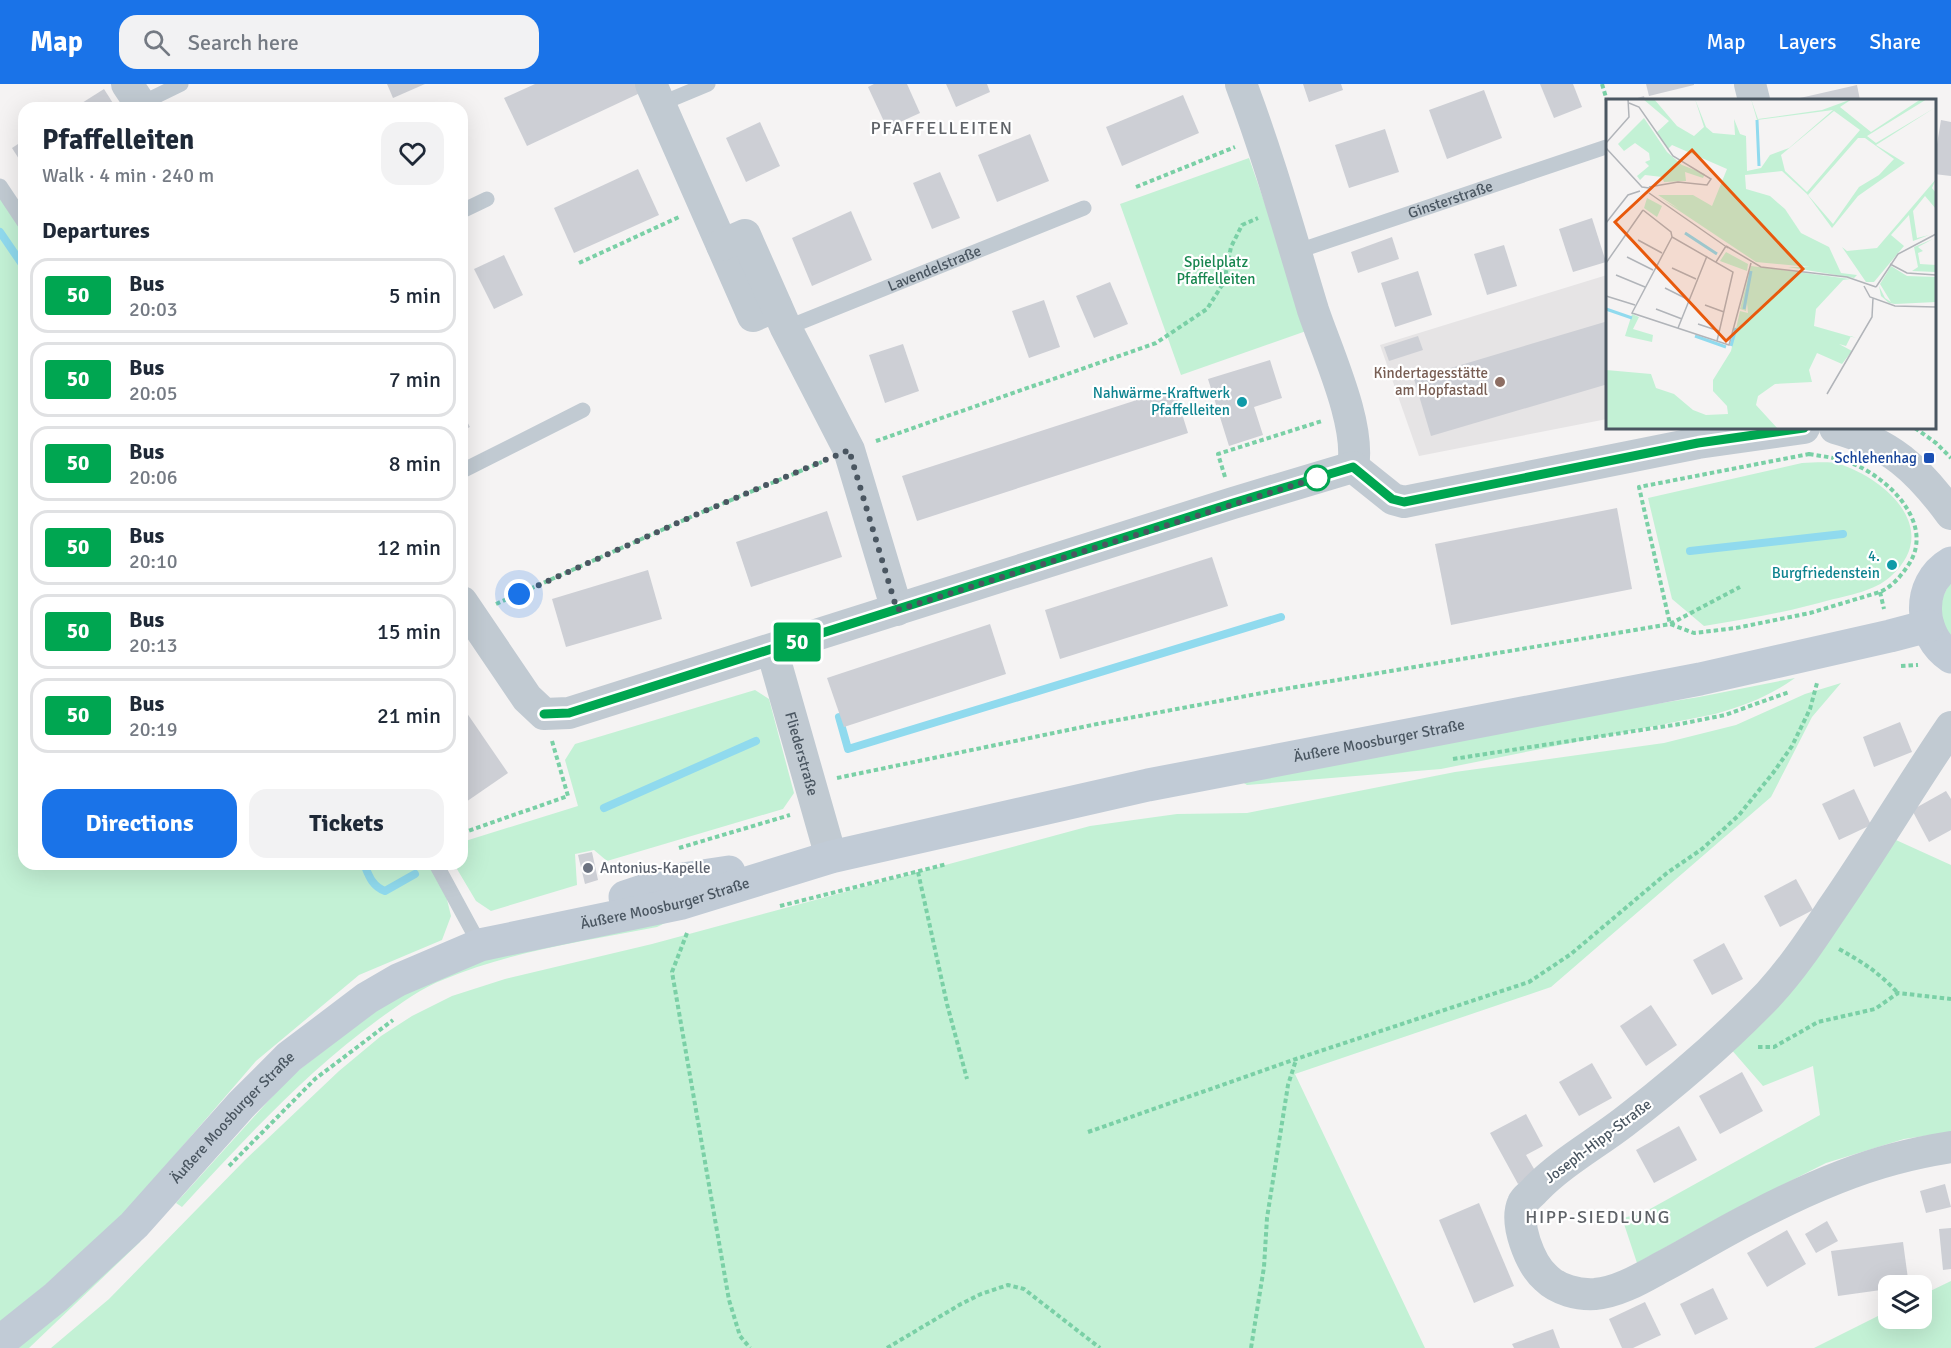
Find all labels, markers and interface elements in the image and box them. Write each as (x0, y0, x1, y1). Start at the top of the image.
search box (119, 15, 539, 69)
text: Map (30, 25, 83, 59)
icon: search (140, 26, 173, 59)
text: Search here (188, 29, 299, 56)
text: Map (1707, 29, 1745, 55)
text: Layers (1778, 29, 1836, 55)
text: Share (1869, 29, 1921, 55)
inset map (1606, 99, 1936, 429)
district label: PFAFFELLEITEN (870, 117, 1014, 139)
button: heart (381, 122, 444, 185)
text: Pfaffelleiten (42, 123, 194, 157)
text: Walk · 4 min · 240 m (42, 163, 214, 188)
street label: Ginsterstraße (1406, 177, 1495, 222)
text: Departures (42, 217, 150, 244)
street label: Lavendelstraße (885, 241, 984, 295)
park label: Spielplatz Pfaffelleiten (1176, 253, 1256, 288)
text: Bus (129, 270, 164, 297)
text: 50 (67, 282, 89, 308)
text: 5 min (389, 282, 441, 309)
text: 20:03 (129, 297, 178, 322)
text: Bus (129, 354, 164, 381)
place label: Kindertagesstätte am Hopfastadl (1374, 364, 1488, 399)
text: 50 (67, 366, 89, 392)
text: 7 min (389, 366, 441, 393)
marker: Kindertagesstätte am Hopfastadl (1493, 375, 1507, 389)
text: 20:05 (129, 381, 178, 406)
place label: Nahwärme-Kraftwerk Pfaffelleiten (1093, 384, 1230, 419)
marker: Nahwärme-Kraftwerk Pfaffelleiten (1235, 395, 1249, 409)
text: Bus (129, 438, 164, 465)
place label: Schlehenhag (1834, 449, 1917, 467)
text: 50 (67, 450, 89, 476)
text: 8 min (389, 450, 441, 477)
marker: Schlehenhag (1922, 451, 1936, 465)
text: 20:06 (129, 465, 178, 490)
unlabelled marker (1304, 465, 1330, 491)
text: Bus (129, 522, 164, 549)
text: 50 (67, 534, 89, 560)
text: 12 min (377, 534, 441, 561)
place label: 4. Burgfriedenstein (1772, 547, 1880, 582)
text: 20:10 (129, 549, 178, 574)
marker: 4. Burgfriedenstein (1885, 558, 1899, 572)
your location (504, 579, 534, 609)
text: Bus (129, 606, 164, 633)
text: 50 (67, 618, 89, 644)
text: 15 min (377, 618, 441, 645)
line badge: 50 (770, 622, 824, 662)
text: 50 (786, 629, 808, 655)
text: 20:13 (129, 633, 178, 658)
text: Bus (129, 690, 164, 717)
text: 50 (67, 702, 89, 728)
text: 21 min (377, 702, 441, 729)
street label: Fliederstraße (781, 710, 822, 798)
street label: Äußere Moosburger Straße (1292, 715, 1466, 766)
text: 20:19 (129, 717, 178, 742)
button: Directions (42, 789, 237, 858)
button: Tickets (249, 789, 444, 858)
place label: Antonius-Kapelle (600, 859, 711, 877)
marker: Antonius-Kapelle (581, 861, 595, 875)
street label: Äußere Moosburger Straße (579, 874, 752, 933)
street label: Äußere Moosburger Straße (167, 1047, 298, 1187)
street label: Joseph-Hipp-Straße (1541, 1095, 1655, 1187)
district label: HIPP-SIEDLUNG (1525, 1206, 1671, 1228)
map controls (1878, 1275, 1932, 1329)
button: layers (1878, 1275, 1932, 1329)

